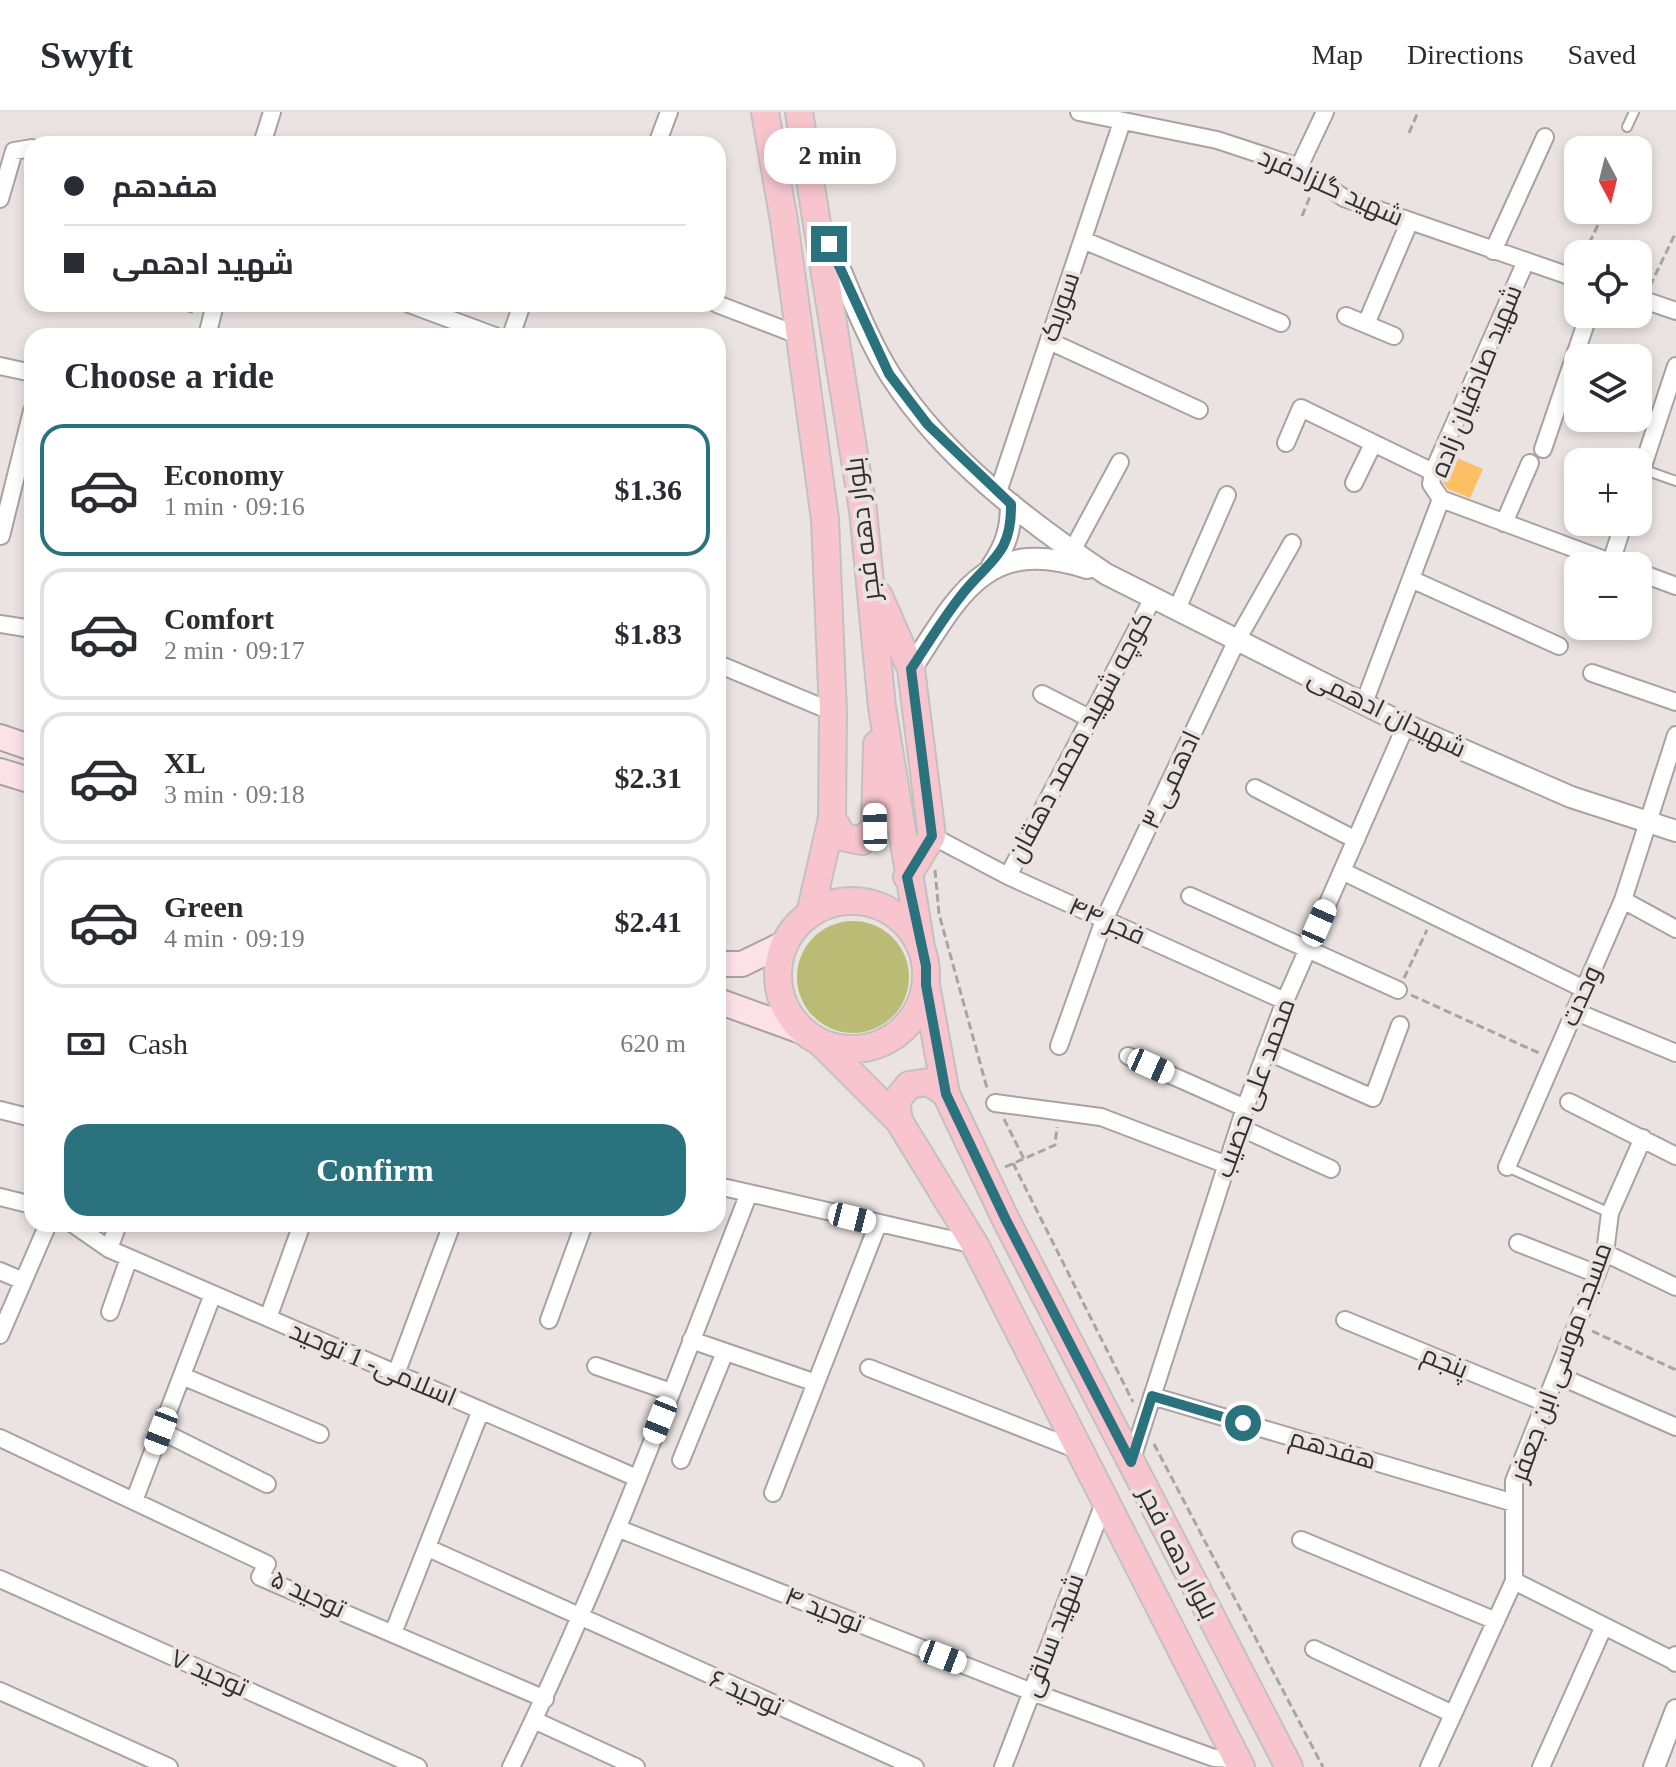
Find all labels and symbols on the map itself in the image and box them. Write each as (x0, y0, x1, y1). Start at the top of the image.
callout: 2 min (763, 128, 895, 184)
north arrow (1564, 136, 1652, 224)
street label: شهید گلزادفرد (1254, 142, 1408, 233)
route end (811, 226, 847, 262)
street label: سوریک (1035, 268, 1085, 346)
street label: شهید صادقیان زاده (1424, 281, 1529, 482)
street label: بلوار دهه فجر (840, 456, 886, 604)
street label: کوچه شهید محمد دهقان (1002, 607, 1160, 868)
street label: شهیدان ادهمی (1303, 662, 1471, 765)
street label: ادهمی ۳ (1136, 726, 1207, 834)
car (863, 803, 887, 851)
street label: فجر ۴۴ (1064, 891, 1150, 951)
car (1298, 896, 1340, 950)
street label: وحدت (1555, 961, 1607, 1031)
street label: محمد علی حصیب (1209, 994, 1302, 1182)
car (1124, 1045, 1178, 1087)
car (826, 1201, 878, 1235)
street label: مسجد موسی ابن جعفر (1504, 1239, 1619, 1488)
street label: اسلامی- 1 توحید (285, 1316, 461, 1413)
street label: پنجم (1416, 1340, 1472, 1387)
car (640, 1393, 680, 1447)
car (141, 1404, 181, 1458)
route start (1225, 1405, 1261, 1441)
street label: هفدهم (1285, 1423, 1380, 1478)
street label: بلوار دهه فجر (1131, 1480, 1224, 1624)
street label: توحید ۵ (266, 1564, 350, 1624)
street label: شهید ساقی (1016, 1569, 1091, 1701)
street label: توحید ۴ (781, 1581, 867, 1639)
car (916, 1637, 970, 1677)
street label: توحید ۷ (166, 1643, 252, 1703)
street label: توحید ۶ (705, 1664, 787, 1722)

